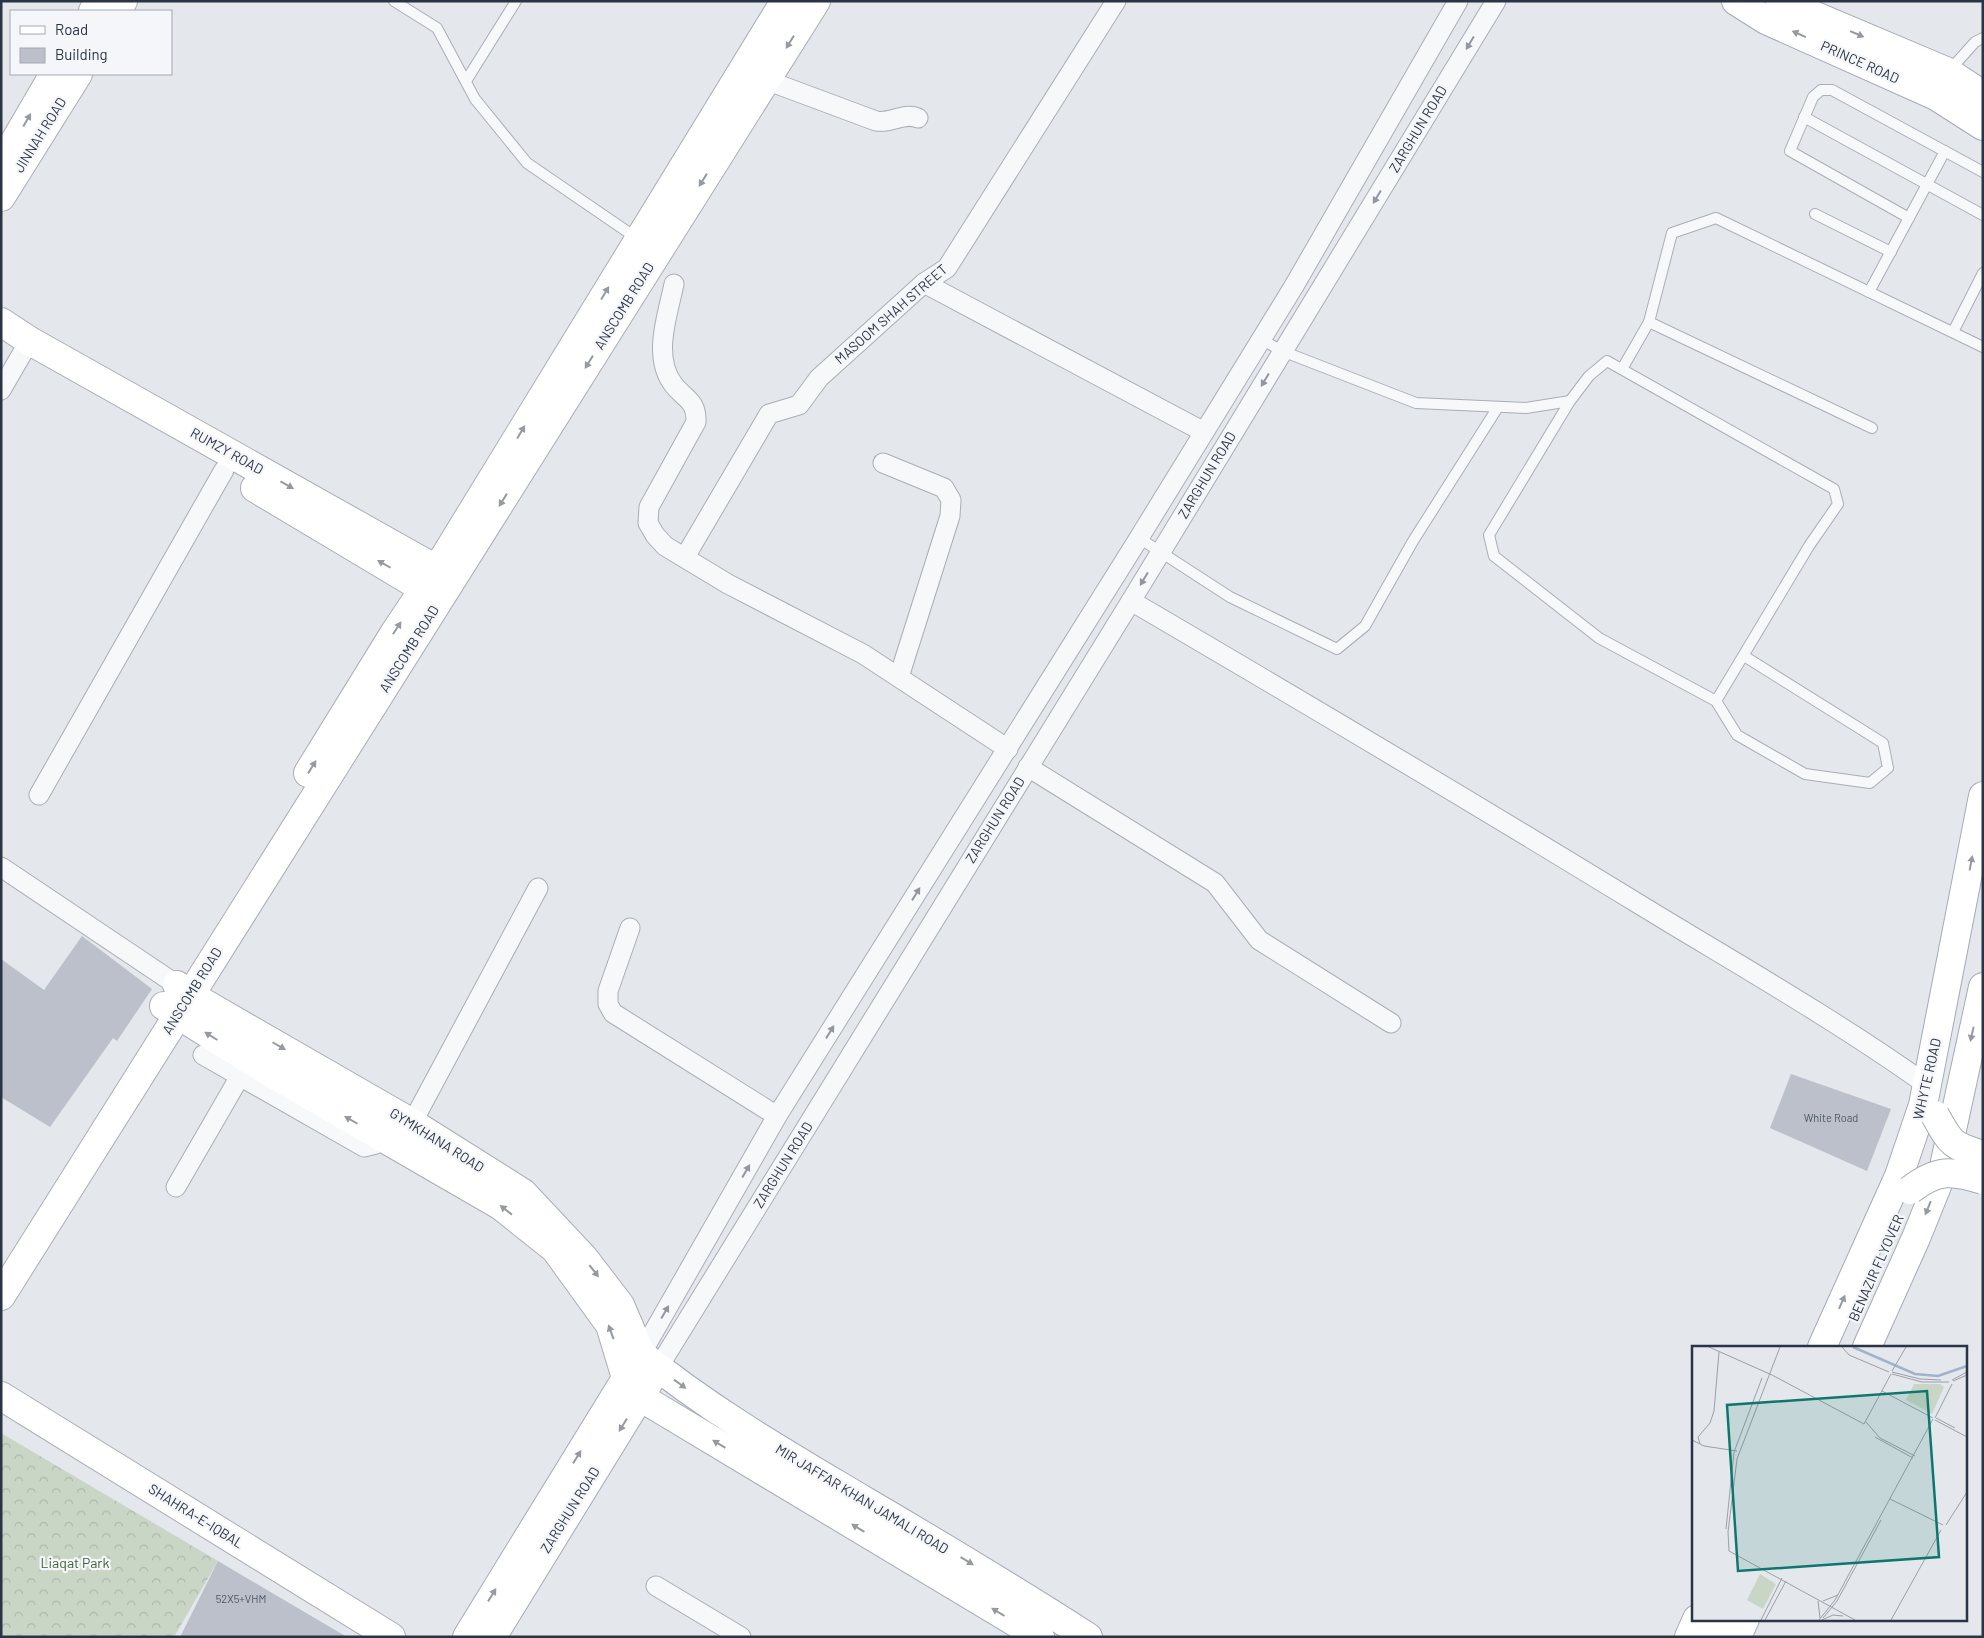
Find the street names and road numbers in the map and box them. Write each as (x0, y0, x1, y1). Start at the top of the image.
street label: PRINCE ROAD (1818, 37, 1902, 86)
street label: ZARGHUN ROAD (1385, 82, 1450, 175)
street label: JINNAH ROAD (10, 94, 69, 175)
street label: ANSCOMB ROAD (590, 259, 657, 352)
street label: MASOOM SHAH STREET (831, 260, 950, 367)
street label: RUMZY ROAD (188, 424, 267, 478)
street label: ZARGHUN ROAD (1174, 428, 1239, 521)
street label: ANSCOMB ROAD (375, 602, 442, 695)
street label: ZARGHUN ROAD (961, 774, 1028, 866)
street label: ANSCOMB ROAD (158, 944, 225, 1037)
street label: WHYTE ROAD (1909, 1037, 1944, 1121)
street label: GYMKHANA ROAD (387, 1104, 488, 1175)
street label: ZARGHUN ROAD (749, 1119, 816, 1211)
street label: BENAZIR FLYOVER (1844, 1212, 1907, 1324)
street label: MIR JAFFAR KHAN JAMALI ROAD (773, 1440, 952, 1557)
street label: ZARGHUN ROAD (536, 1464, 603, 1556)
street label: SHAHRA-E-IQBAL (146, 1480, 247, 1552)

